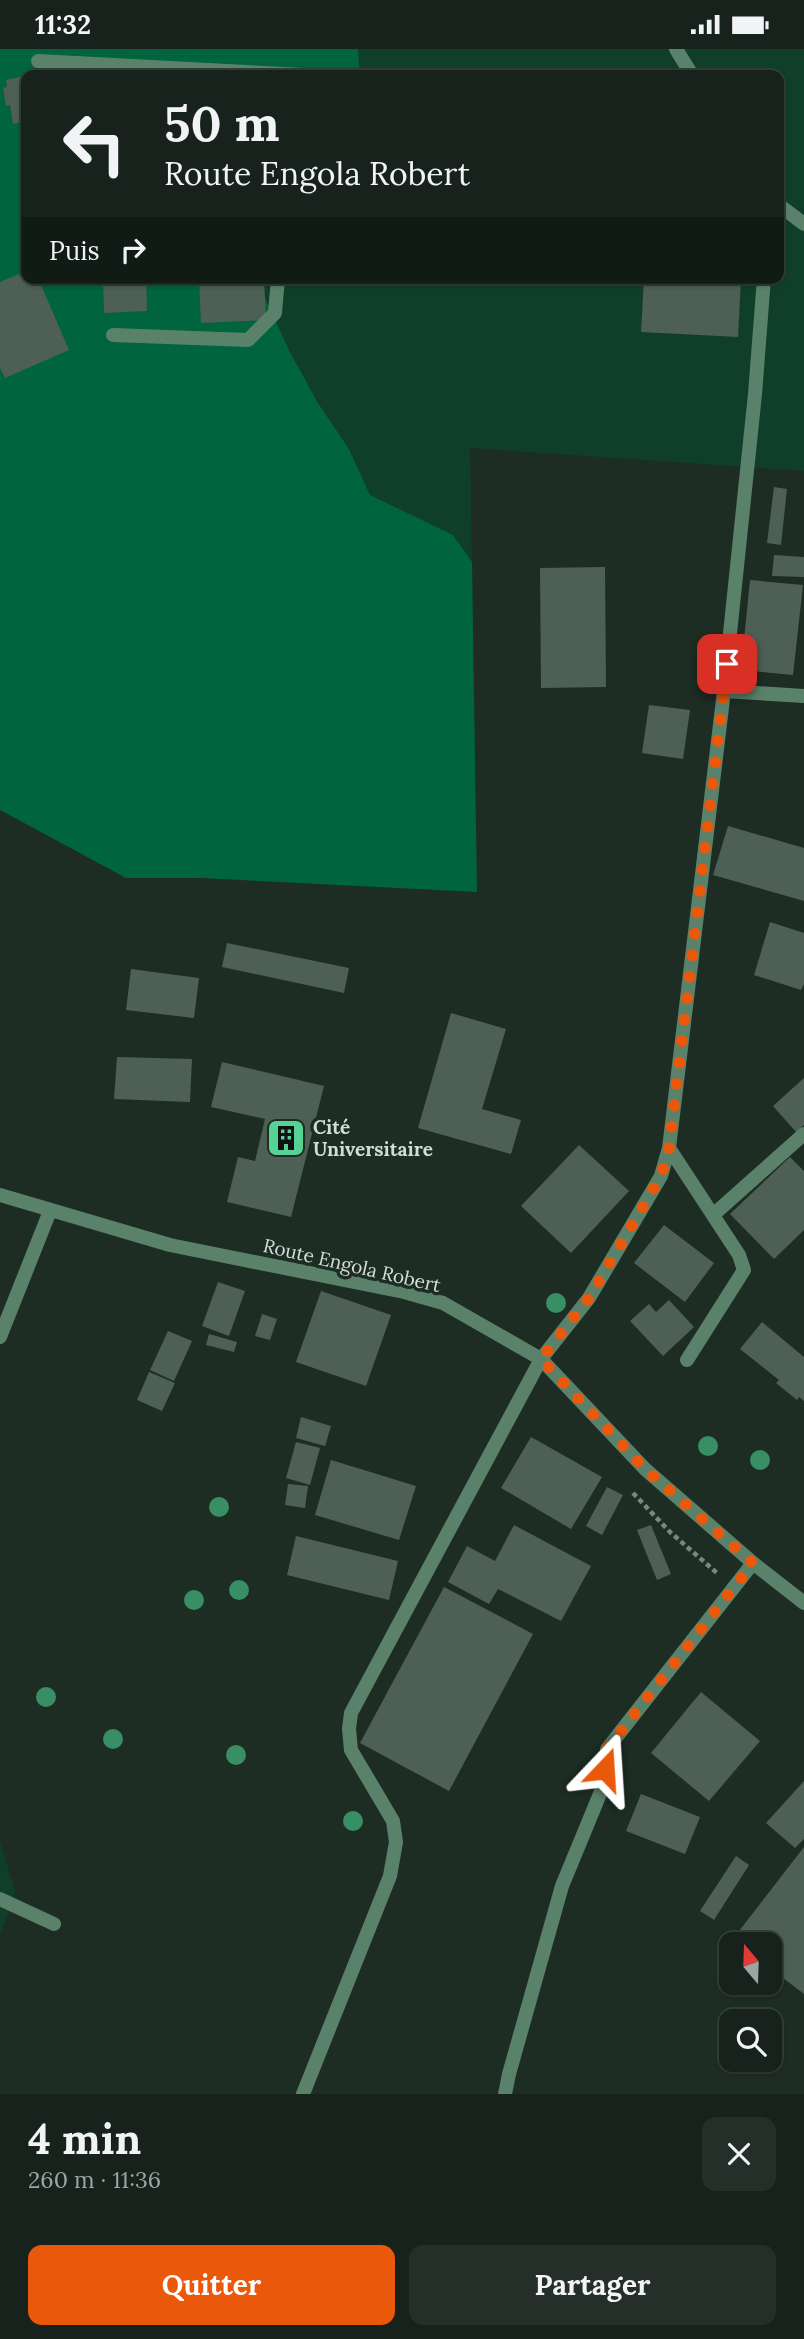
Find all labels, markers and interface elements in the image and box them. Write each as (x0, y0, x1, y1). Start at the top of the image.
text: 11:32 (35, 8, 91, 41)
text: 50 m (164, 92, 280, 154)
icon: left (49, 98, 140, 189)
text: Route Engola Robert (164, 153, 470, 194)
icon: right (114, 231, 152, 269)
text: Puis (49, 234, 100, 267)
pin (697, 634, 757, 694)
icon: arrive (708, 645, 746, 683)
place label: Cité Universitaire (313, 1115, 433, 1161)
building icon: Cité Universitaire (265, 1117, 307, 1159)
street label: Route Engola Robert (261, 1233, 444, 1297)
position arrow (568, 1732, 642, 1806)
north arrow (719, 1932, 782, 1995)
map controls (719, 1932, 782, 2072)
button: search (719, 2009, 782, 2072)
text: 4 min (28, 2112, 141, 2166)
button: close (702, 2117, 776, 2191)
text: 260 m · 11:36 (28, 2165, 161, 2194)
button: Quitter (28, 2245, 395, 2325)
button: Partager (409, 2245, 776, 2325)

